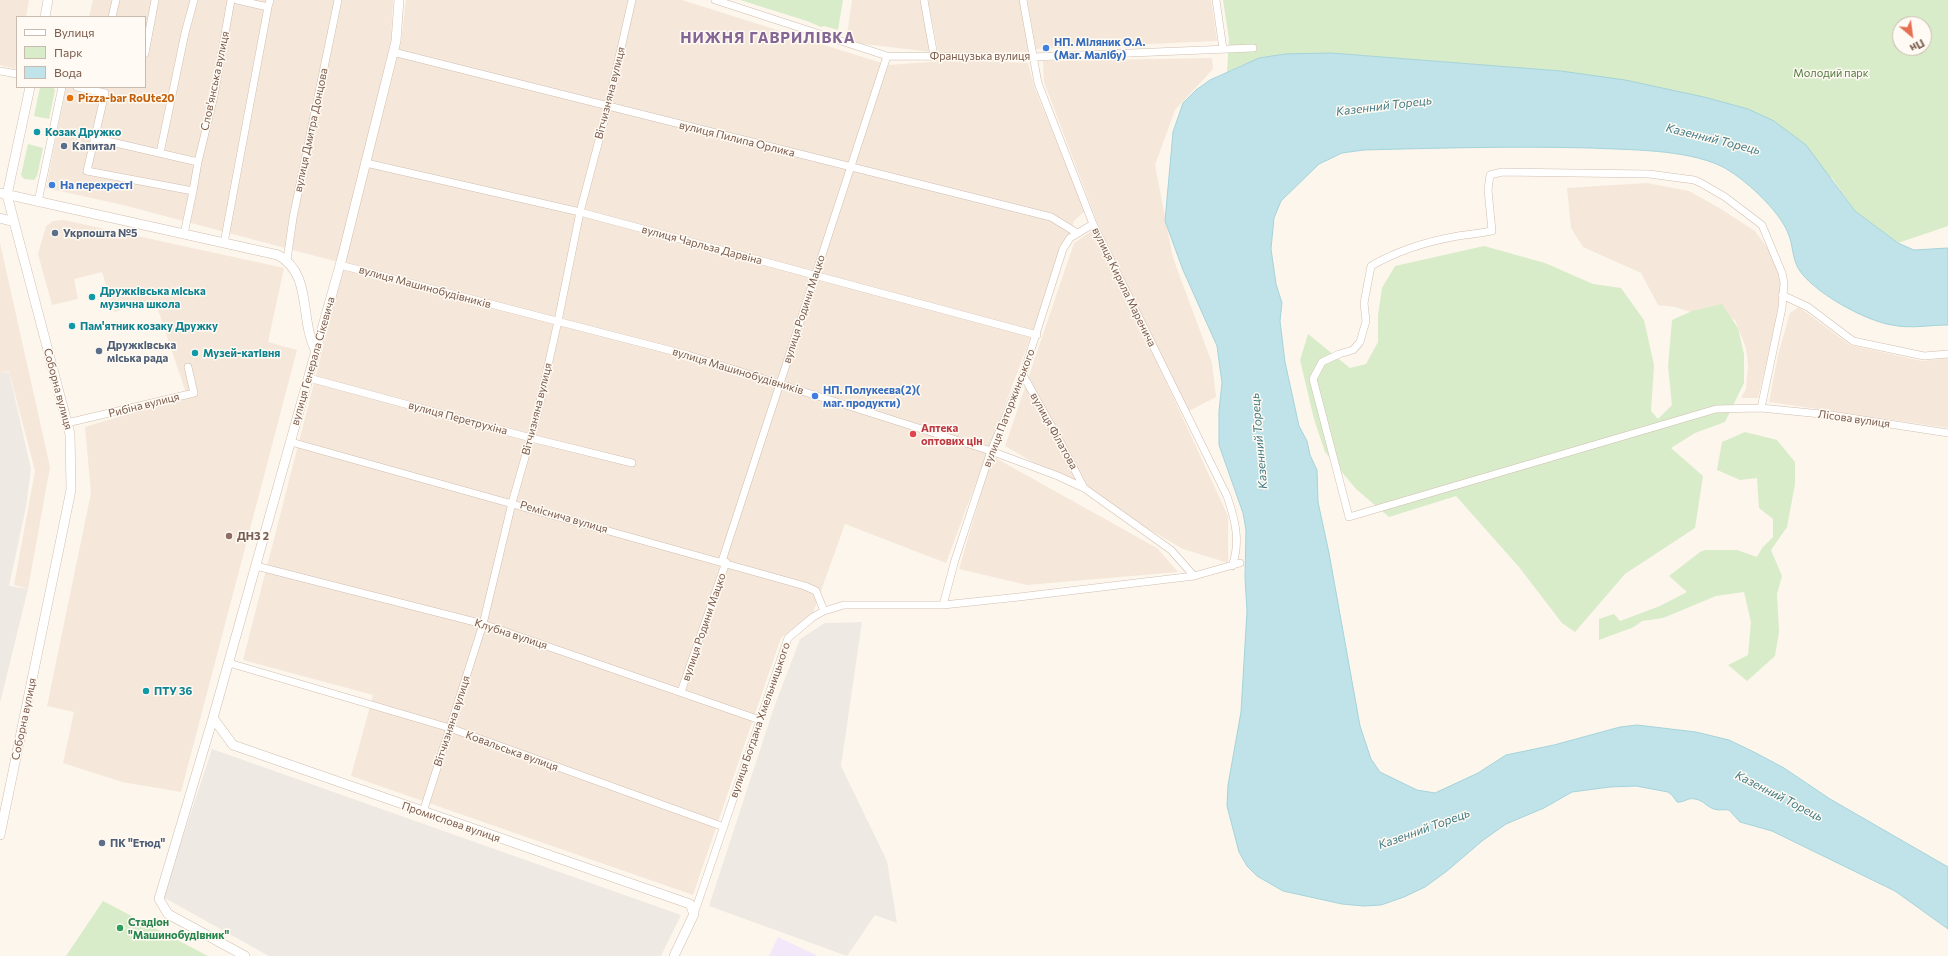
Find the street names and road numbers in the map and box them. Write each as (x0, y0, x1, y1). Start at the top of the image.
street label: Слов'янська вулиця (198, 30, 232, 132)
street label: Вітчизняна вулиця (592, 45, 628, 141)
street label: Французька вулиця (930, 49, 1030, 63)
street label: вулиця Дмитра Донцова (291, 67, 331, 193)
street label: вулиця Пилипа Орлика (678, 118, 796, 160)
street label: вулиця Чарльза Дарвіна (640, 223, 764, 267)
street label: вулиця Кирила Маренича (1089, 225, 1159, 349)
street label: вулиця Родини Мацко (780, 253, 828, 365)
street label: вулиця Машинобудівників (357, 263, 493, 311)
street label: вулиця Генерала Сікевича (288, 295, 338, 427)
street label: вулиця Машинобудівників (671, 345, 805, 397)
street label: Соборна вулиця (41, 347, 75, 431)
street label: вулиця Паторжинського (980, 347, 1038, 469)
street label: Вітчизняна вулиця (519, 361, 555, 457)
street label: Рибіна вулиця (107, 390, 181, 420)
street label: вулиця Філатова (1027, 390, 1081, 472)
street label: вулиця Перетрухіна (407, 398, 509, 438)
street label: Лісова вулиця (1817, 407, 1891, 431)
street label: Реміснича вулиця (519, 498, 609, 536)
street label: вулиця Родини Мацко (679, 571, 729, 683)
street label: Клубна вулиця (473, 616, 549, 652)
street label: вулиця Богдана Хмельницького (727, 641, 793, 799)
street label: Вітчизняна вулиця (431, 674, 473, 768)
street label: Соборна вулиця (9, 677, 39, 761)
street label: Ковальська вулиця (464, 728, 560, 774)
street label: Промислова вулиця (400, 799, 502, 845)

